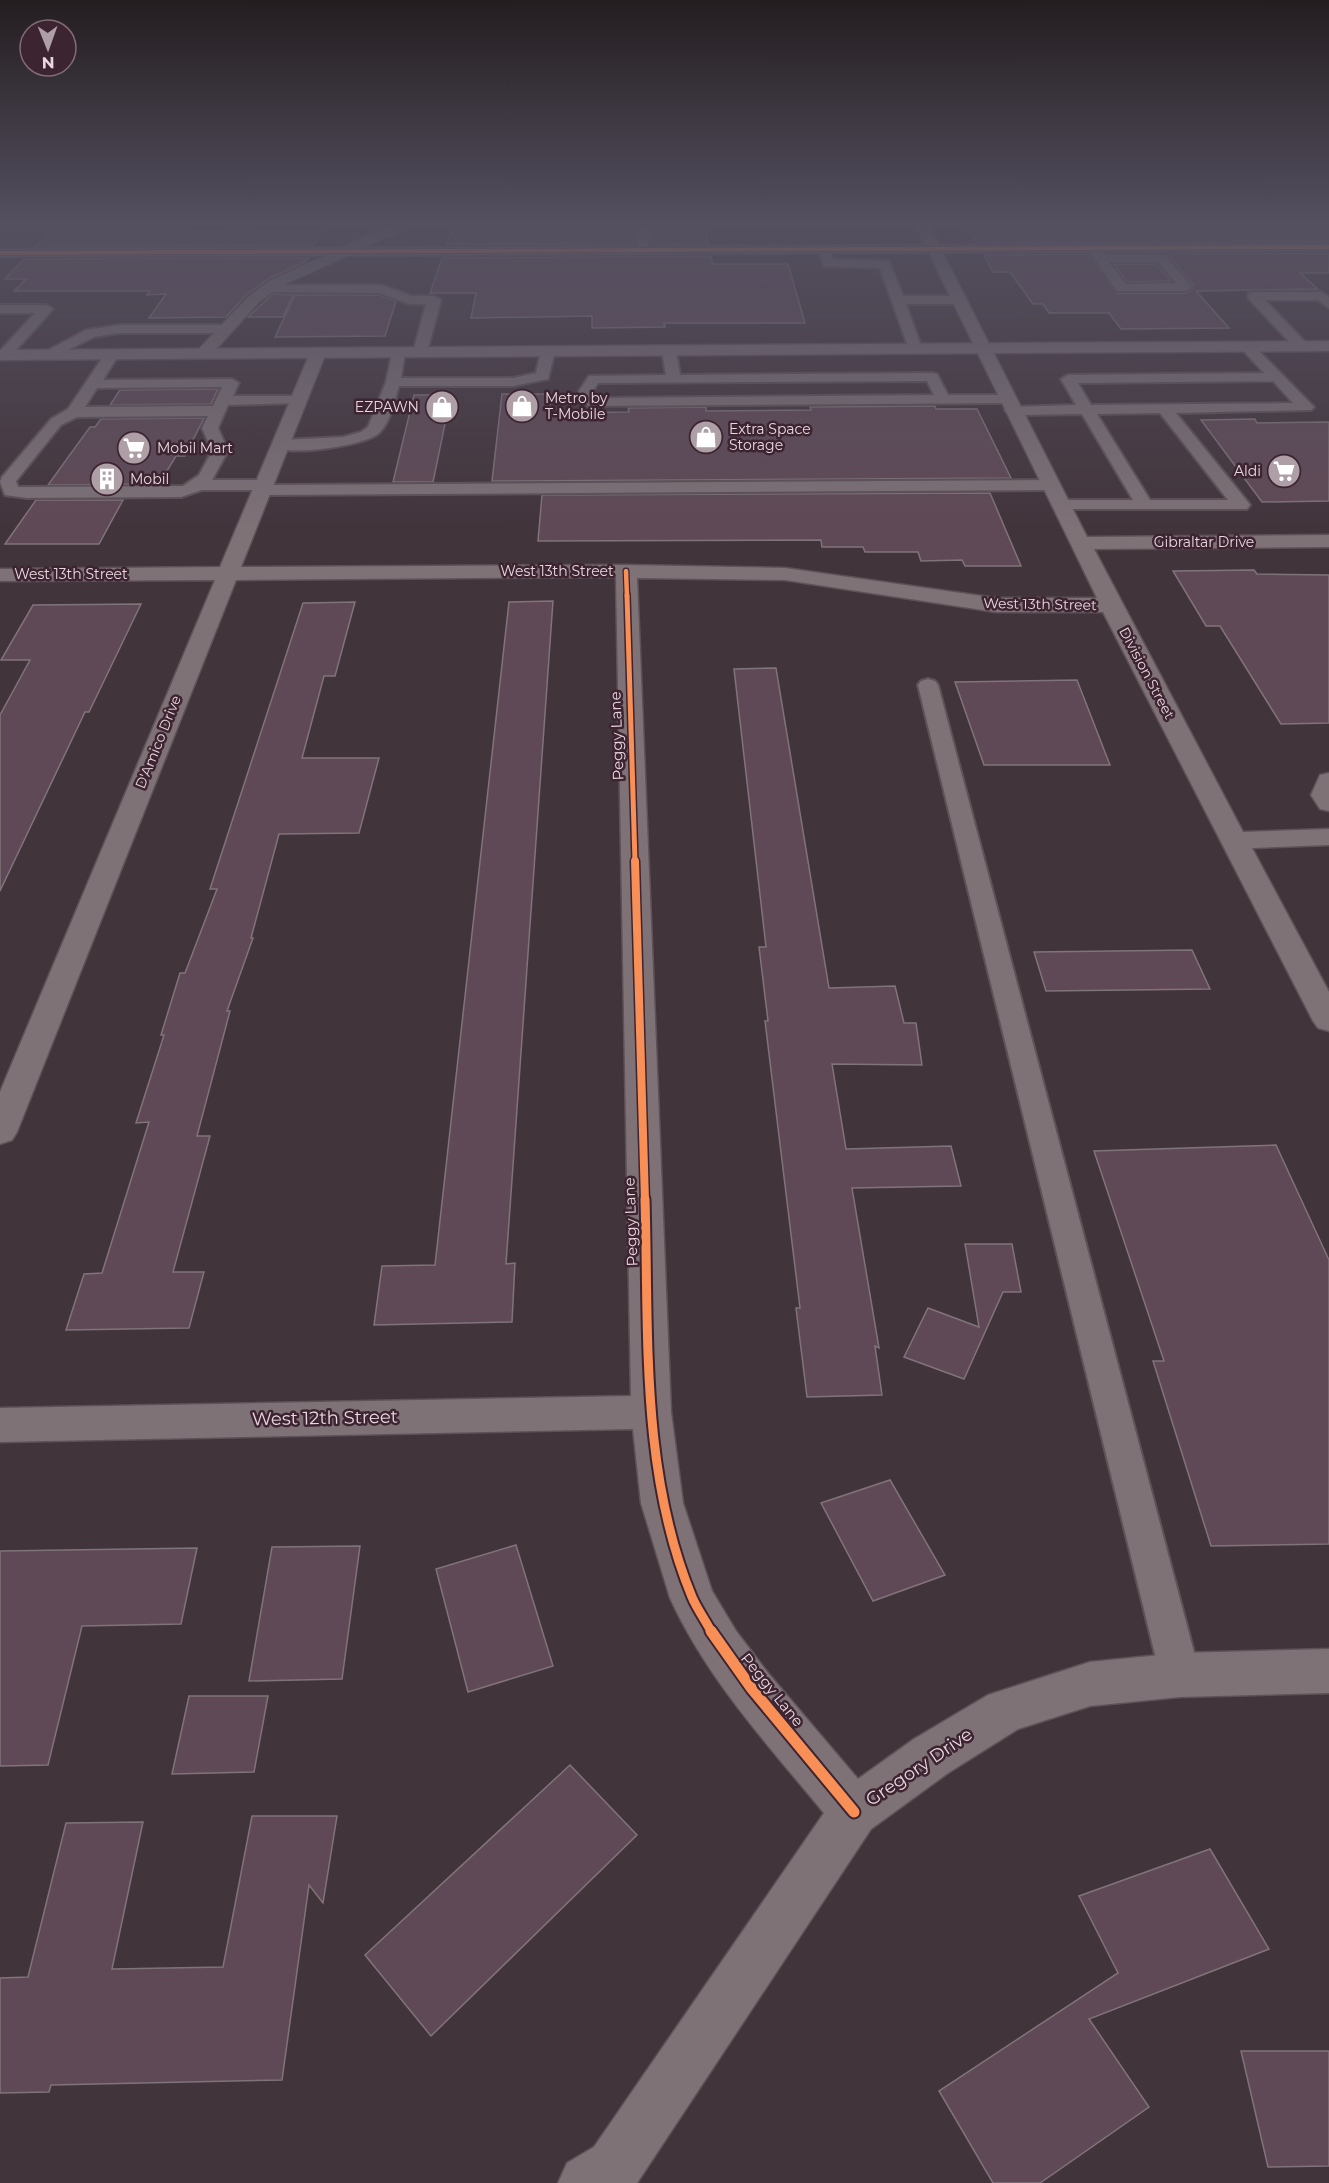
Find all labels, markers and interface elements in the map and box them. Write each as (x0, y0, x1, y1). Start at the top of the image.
north arrow (18, 18, 78, 78)
text: N (42, 53, 55, 72)
shop icon: Metro by T-Mobile (504, 388, 540, 424)
shop icon: EZPAWN (424, 389, 460, 425)
place label: Metro by T-Mobile (545, 389, 608, 423)
place label: EZPAWN (355, 398, 419, 416)
shop icon: Extra Space Storage (688, 419, 724, 455)
place label: Extra Space Storage (729, 420, 811, 454)
supermarket icon: Mobil Mart (116, 430, 152, 466)
place label: Mobil Mart (157, 439, 233, 457)
supermarket icon: Aldi (1266, 453, 1302, 489)
building icon: Mobil (89, 461, 125, 497)
place label: Aldi (1234, 462, 1261, 480)
place label: Mobil (130, 470, 169, 488)
street label: Gibraltar Drive (1154, 533, 1254, 551)
street label: West 13th Street (500, 562, 614, 580)
street label: West 13th Street (14, 565, 128, 583)
street label: West 13th Street (983, 594, 1097, 614)
street label: Division Street (1115, 624, 1179, 722)
street label: Peggy Lane (605, 691, 628, 781)
street label: D'Amico Drive (131, 693, 185, 791)
street label: Peggy Lane (619, 1177, 642, 1267)
street label: West 12th Street (252, 1406, 398, 1430)
street label: Peggy Lane (737, 1649, 808, 1730)
street label: Gregory Drive (861, 1723, 977, 1811)

